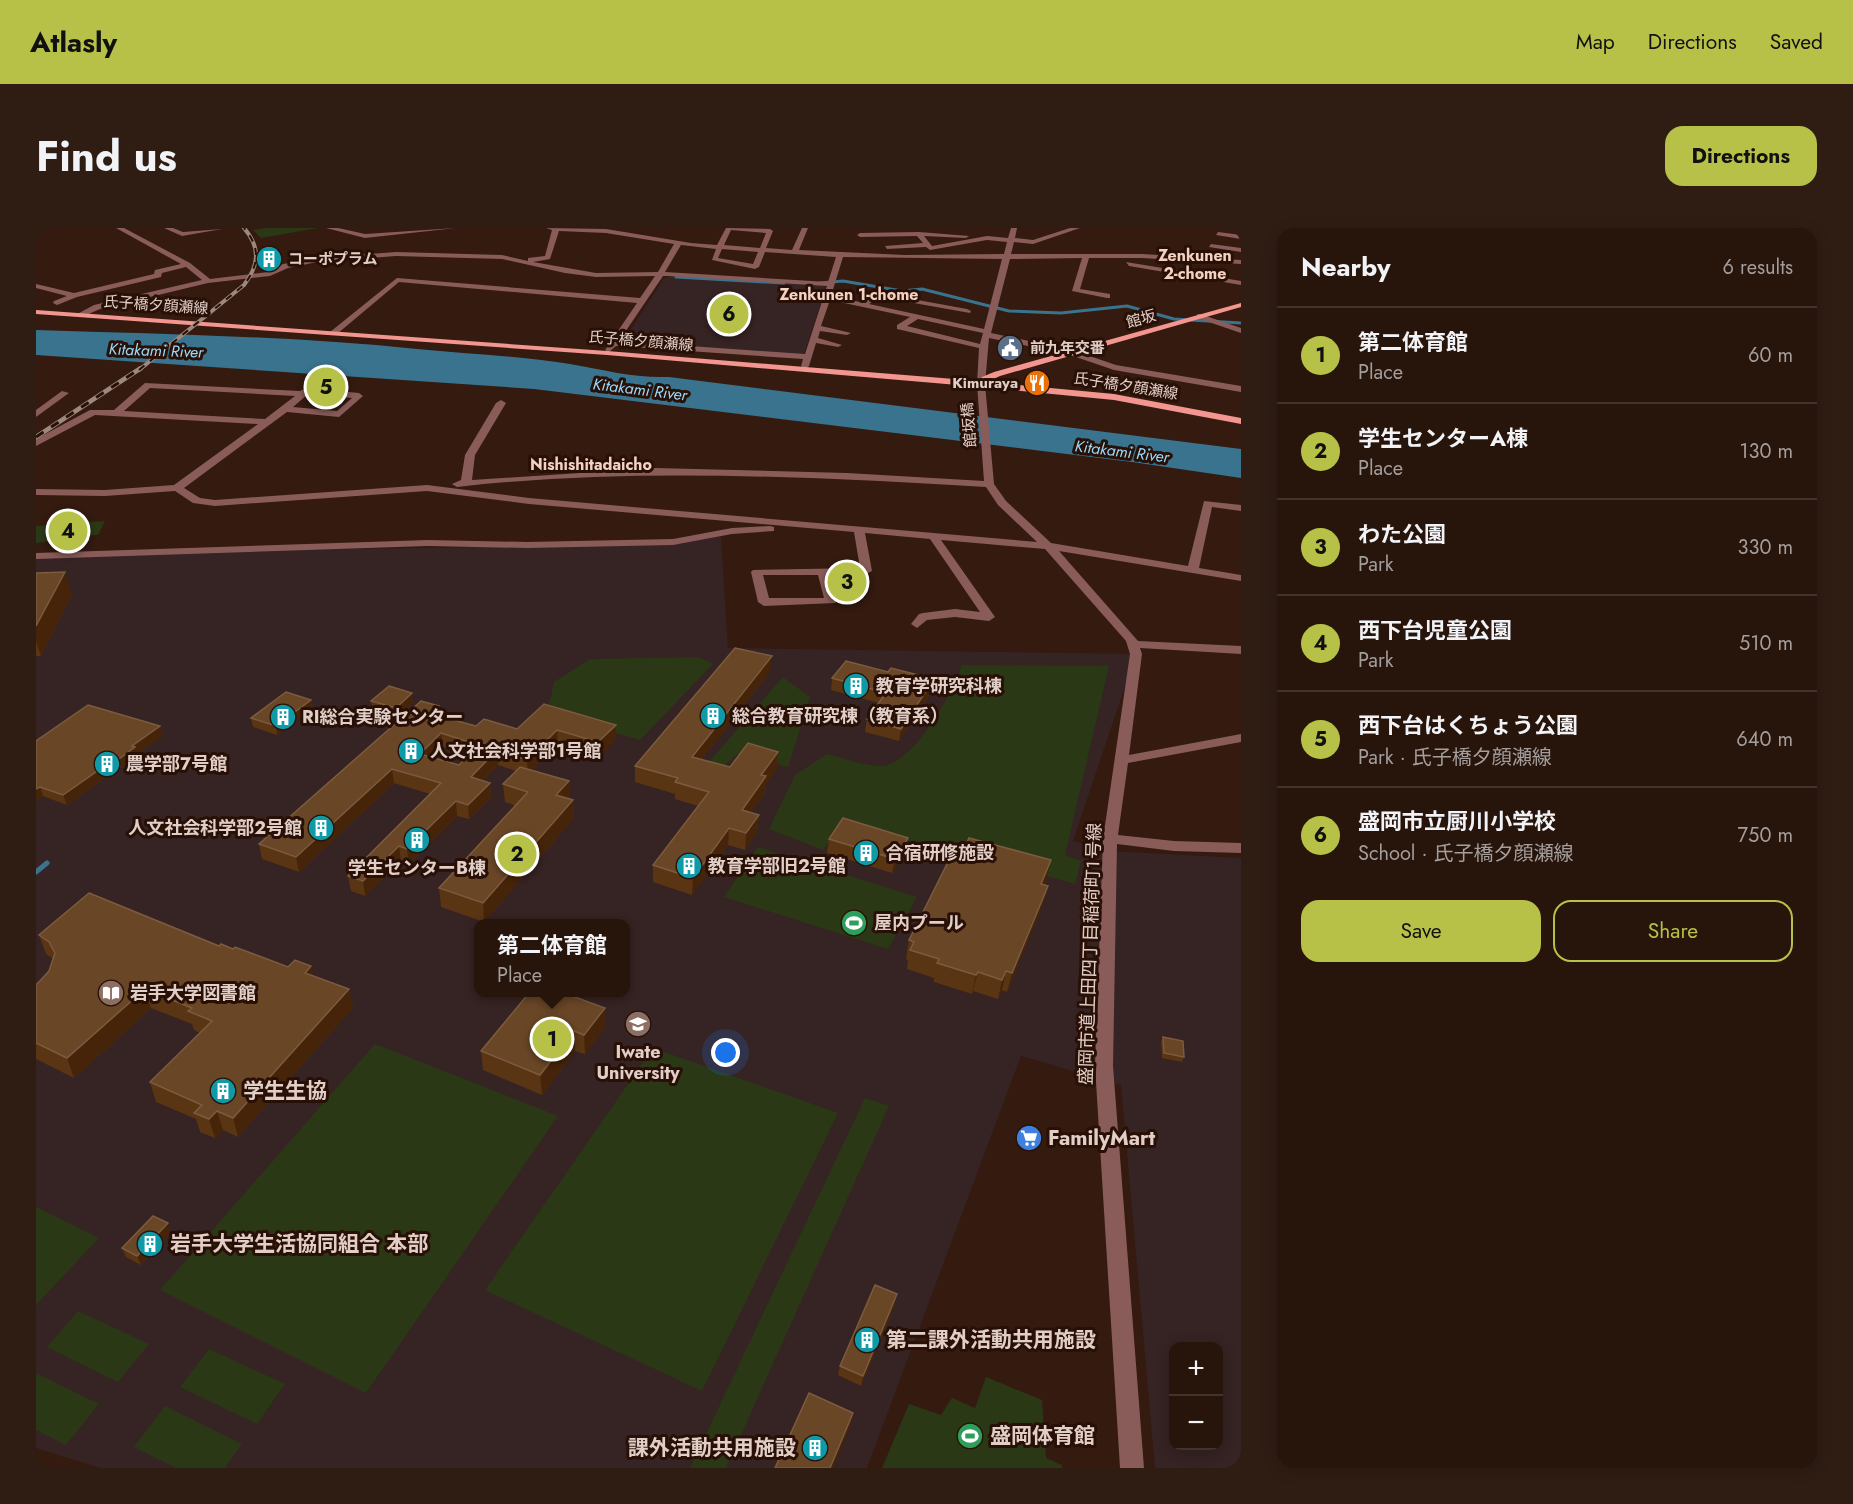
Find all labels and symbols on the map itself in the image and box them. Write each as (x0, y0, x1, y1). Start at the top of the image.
building icon: コーポプラム (254, 244, 284, 274)
district label: Zenkunen 2-chome (1158, 244, 1232, 285)
place label: コーポプラム (288, 248, 378, 270)
district label: Zenkunen 1-chome (780, 283, 918, 306)
street label: 氏子橋夕顔瀬線 (103, 290, 209, 320)
pin: 6 (710, 292, 748, 337)
street label: 館坂 (1124, 304, 1158, 334)
street label: 氏子橋夕顔瀬線 (588, 325, 694, 357)
public building icon: 前九年交番 (995, 333, 1025, 363)
water label: Kitakami River (108, 337, 205, 364)
place label: 前九年交番 (1030, 337, 1105, 359)
pin: 5 (306, 364, 346, 410)
street label: 氏子橋夕顔瀬線 (1072, 367, 1180, 405)
restaurant icon: Kimuraya (1022, 368, 1052, 398)
water label: Kitakami River (592, 372, 690, 407)
place label: Kimuraya (952, 372, 1018, 394)
street label: 館坂橋 (956, 402, 982, 448)
water label: Kitakami River (1074, 434, 1172, 469)
district label: Nishishitadaicho (530, 453, 652, 476)
pin: 4 (48, 508, 87, 554)
pin: 3 (828, 560, 866, 604)
building icon: 教育学研究科棟 (841, 671, 871, 701)
place label: 教育学研究科棟 (876, 673, 1002, 699)
building icon: 総合教育研究棟（教育系） (698, 701, 728, 731)
building icon: RI総合実験センター (268, 702, 298, 732)
place label: 総合教育研究棟（教育系） (732, 703, 948, 729)
place label: RI総合実験センター (302, 704, 463, 730)
building icon: 人文社会科学部1号館 (396, 736, 426, 766)
place label: 人文社会科学部1号館 (430, 738, 601, 764)
building icon: 農学部７号館 (92, 749, 122, 779)
place label: 農学部７号館 (126, 751, 227, 777)
building icon: 人文社会科学部2号館 (306, 813, 336, 843)
place label: 人文社会科学部2号館 (128, 815, 302, 841)
street label: 盛岡市道上田四丁目稲荷町１号線 (1072, 822, 1108, 1086)
building icon: 学生センターB棟 (402, 825, 432, 855)
pin: 2 (498, 832, 536, 876)
building icon: 合宿研修施設 (851, 838, 881, 868)
place label: 合宿研修施設 (886, 840, 994, 866)
building icon: 教育学部旧2号館 (674, 851, 704, 881)
place label: 教育学部旧2号館 (708, 853, 846, 879)
place label: 学生センターB棟 (348, 855, 486, 881)
sports icon: 屋内プール (839, 908, 869, 938)
place label: 屋内プール (874, 910, 964, 936)
library icon: 岩手大学図書館 (96, 978, 126, 1008)
place label: 岩手大学図書館 (130, 980, 256, 1006)
school or university icon: Iwate University (623, 1009, 653, 1039)
pin: 1 (532, 1016, 572, 1062)
your location (711, 1038, 740, 1067)
place label: Iwate University (596, 1039, 680, 1086)
building icon: 学生生協 (208, 1076, 238, 1106)
place label: 学生生協 (243, 1076, 327, 1106)
supermarket icon: FamilyMart (1014, 1123, 1044, 1153)
place label: FamilyMart (1048, 1123, 1156, 1153)
building icon: 岩手大学生活協同組合 本部 (135, 1229, 165, 1259)
place label: 岩手大学生活協同組合 本部 (170, 1229, 428, 1259)
building icon: 第二課外活動共用施設 (852, 1325, 882, 1355)
place label: 第二課外活動共用施設 (886, 1325, 1096, 1355)
sports icon: 盛岡体育館 (955, 1421, 985, 1451)
place label: 盛岡体育館 (990, 1421, 1095, 1451)
place label: 課外活動共用施設 (628, 1433, 796, 1463)
building icon: 課外活動共用施設 (800, 1433, 830, 1463)

